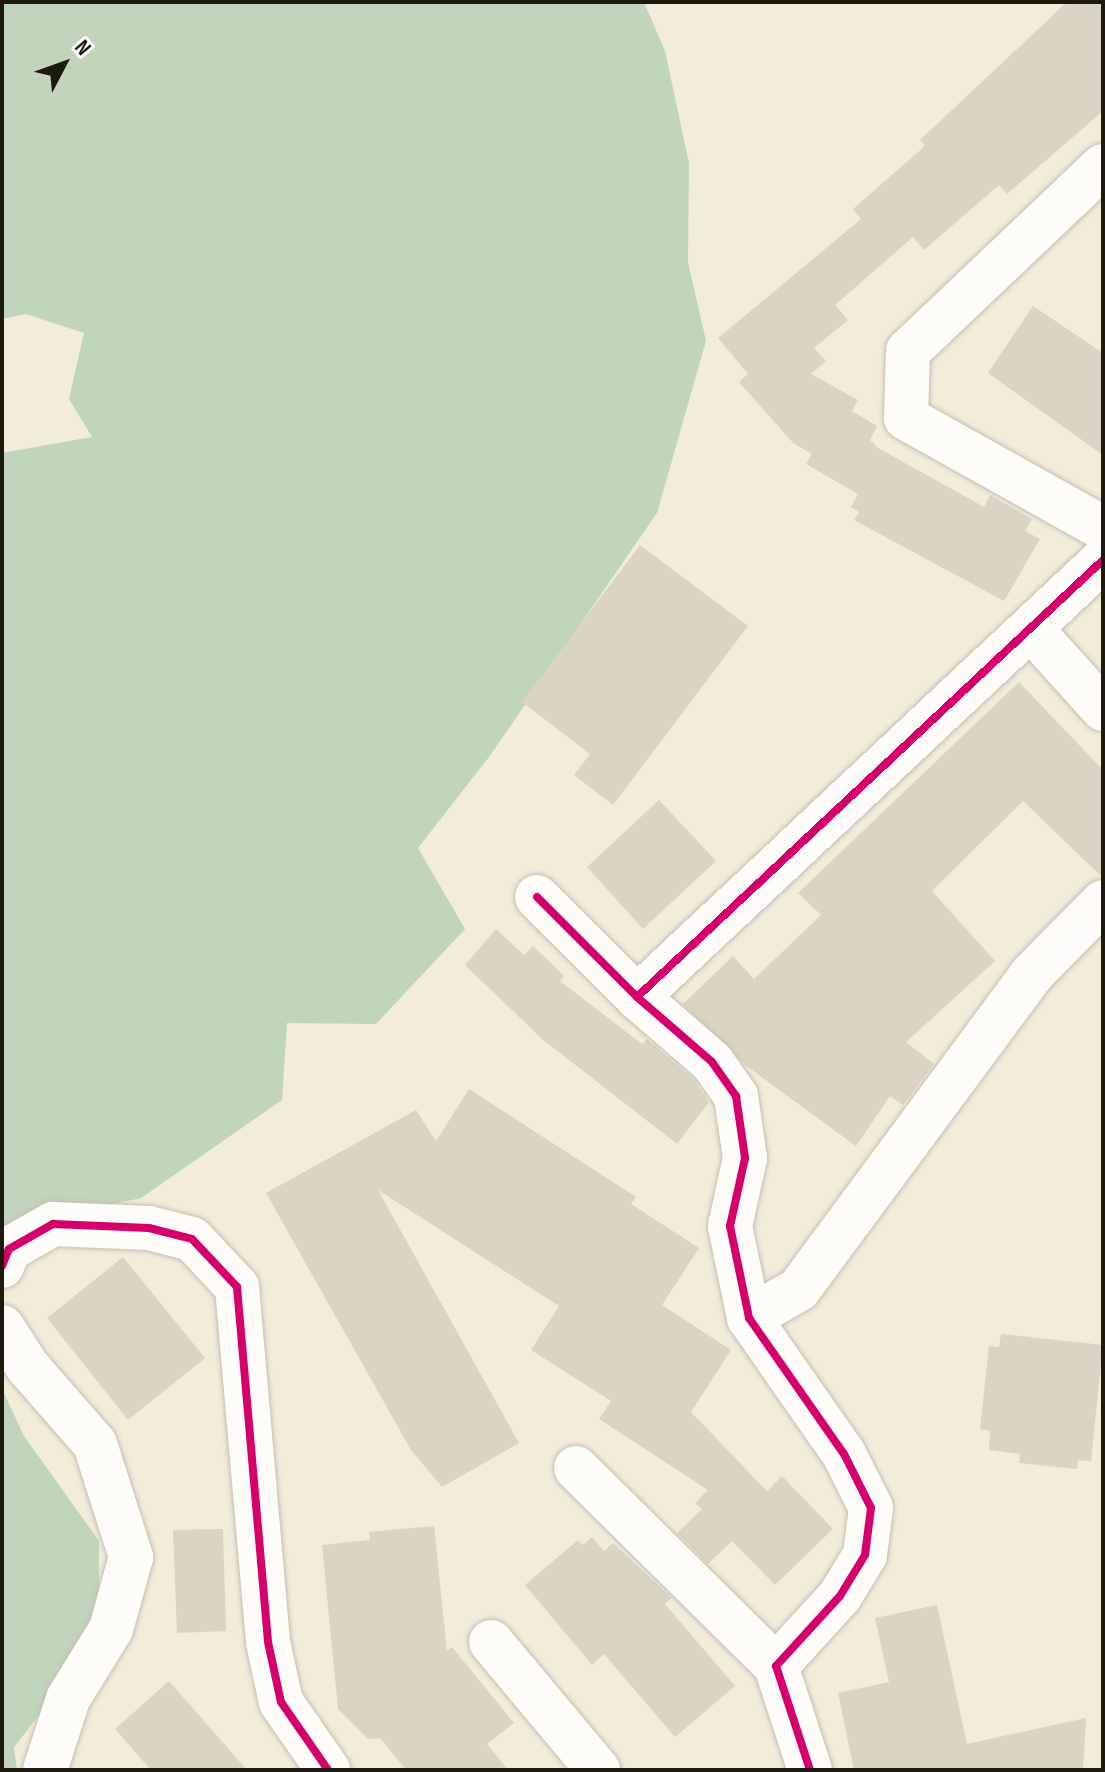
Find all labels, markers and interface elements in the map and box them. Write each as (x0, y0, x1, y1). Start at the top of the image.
north arrow (24, 24, 104, 104)
text: N (68, 35, 97, 61)

